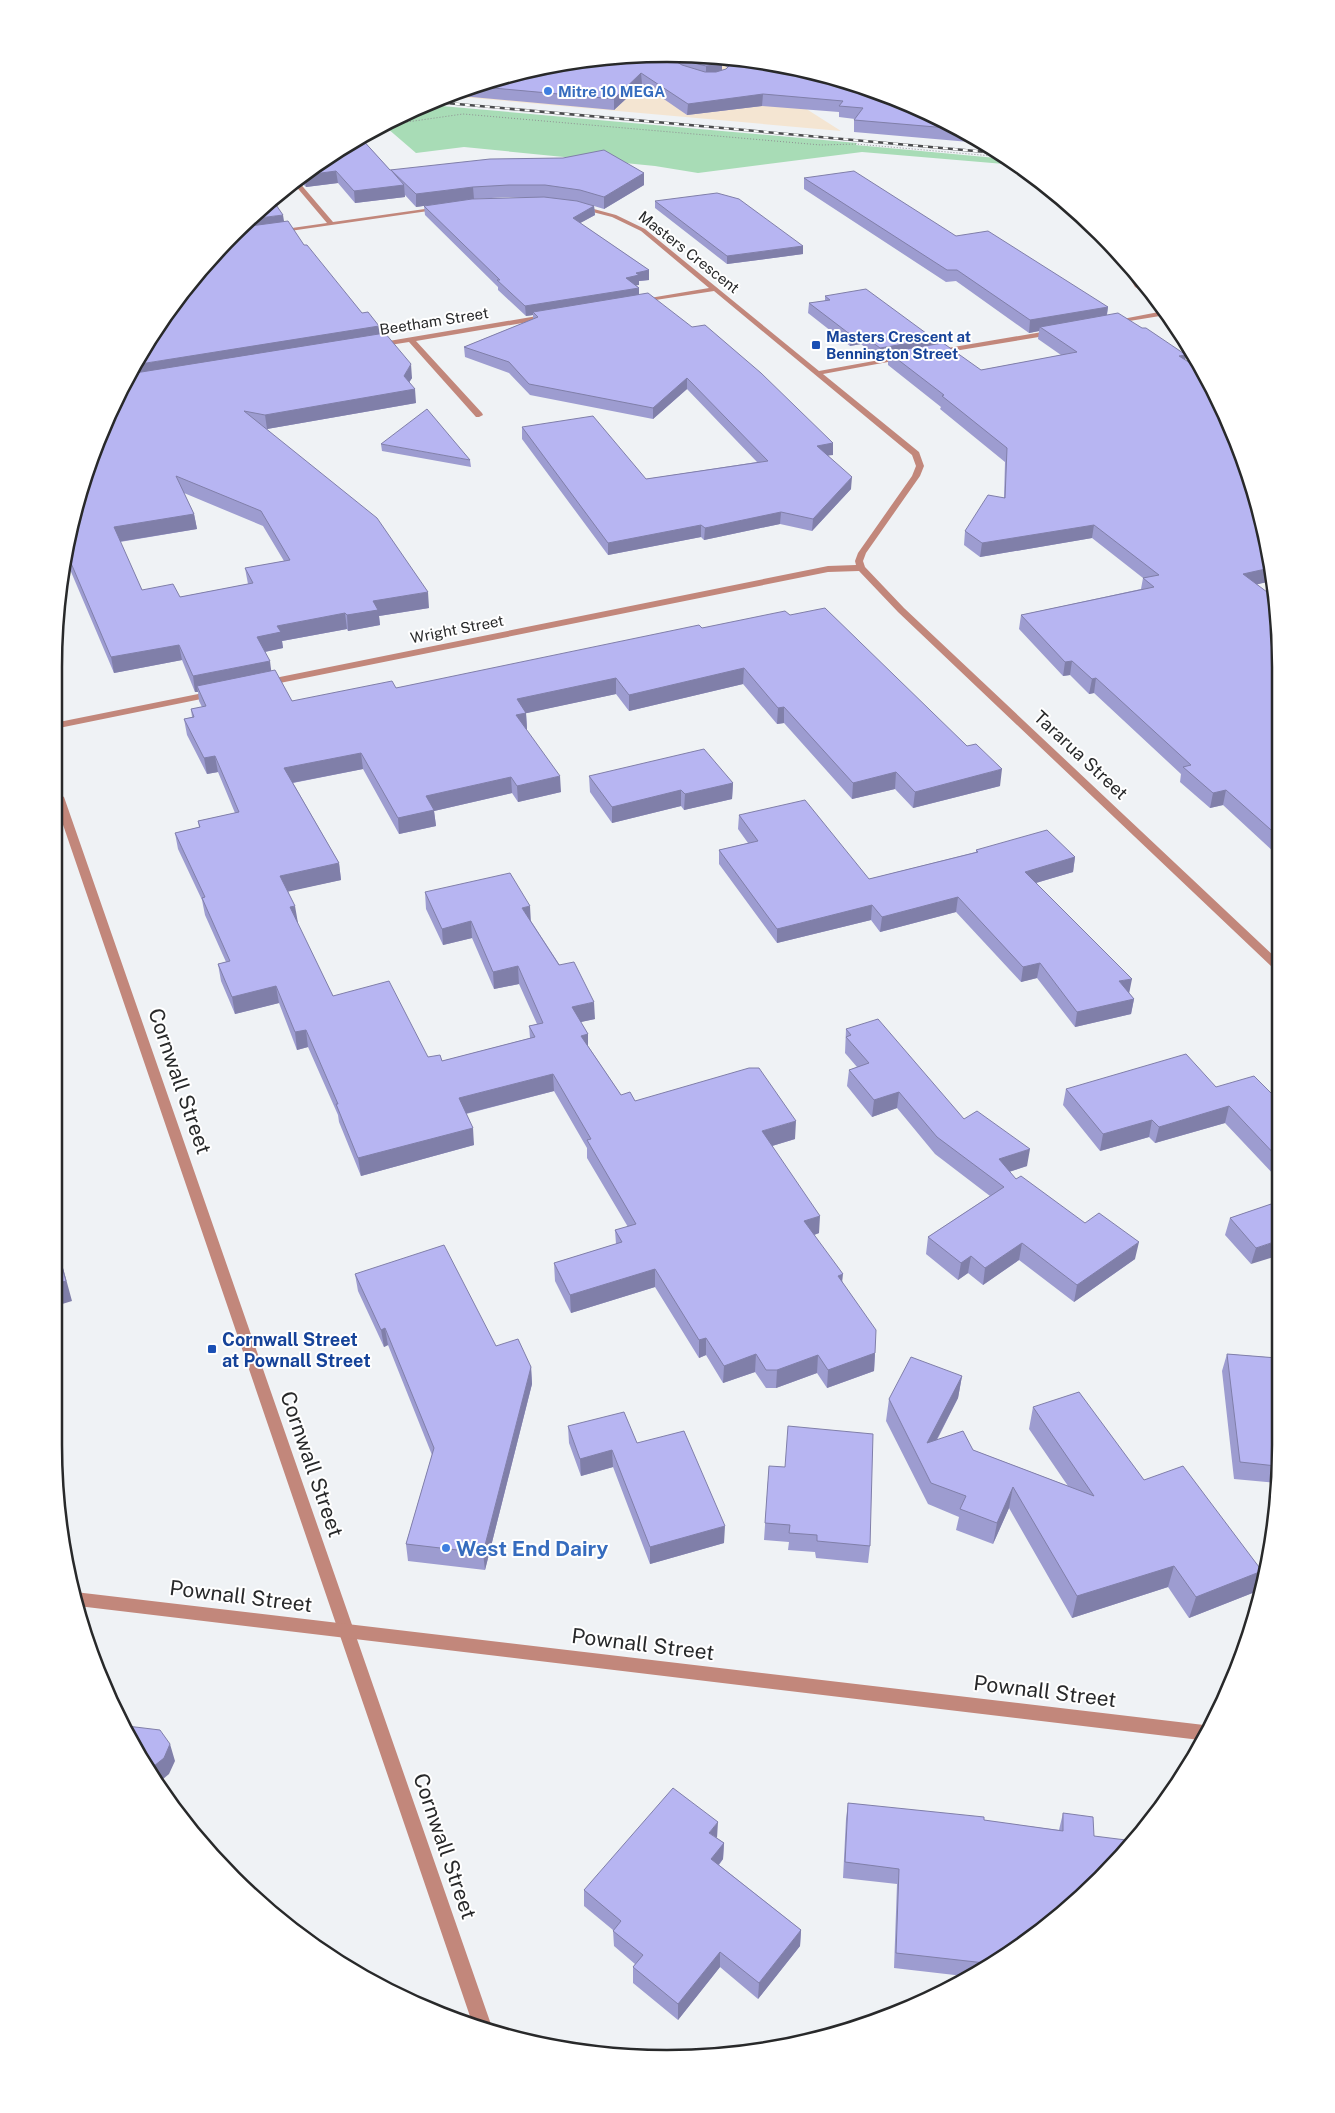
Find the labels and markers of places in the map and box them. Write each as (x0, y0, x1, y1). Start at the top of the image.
place label: Mitre 10 MEGA (558, 83, 665, 100)
marker: Mitre 10 MEGA (542, 85, 554, 97)
place label: Masters Crescent at Bennington Street (826, 328, 971, 362)
marker: Masters Crescent at Bennington Street (810, 339, 822, 351)
place label: Cornwall Street at Pownall Street (222, 1329, 371, 1371)
marker: Cornwall Street at Pownall Street (206, 1343, 218, 1355)
place label: West End Dairy (456, 1536, 608, 1561)
marker: West End Dairy (440, 1542, 452, 1554)

